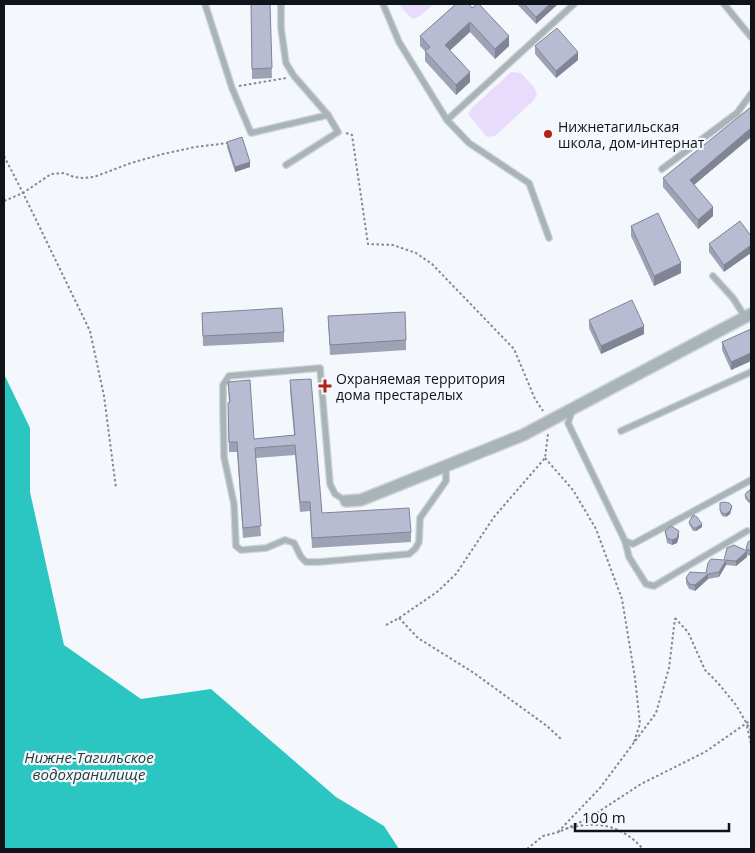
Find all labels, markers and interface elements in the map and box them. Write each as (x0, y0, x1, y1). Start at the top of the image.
place label: Нижнетагильская школа, дом-интернат (558, 117, 705, 152)
marker: Нижнетагильская школа, дом-интернат (542, 128, 554, 140)
place label: Охраняемая территория дома престарелых (336, 369, 505, 404)
marker: Охраняемая территория дома престарелых (318, 379, 332, 393)
water label: Нижне-Тагильское водохранилище (24, 747, 154, 784)
scale bar (575, 800, 729, 832)
text: 100 m (582, 807, 626, 827)

